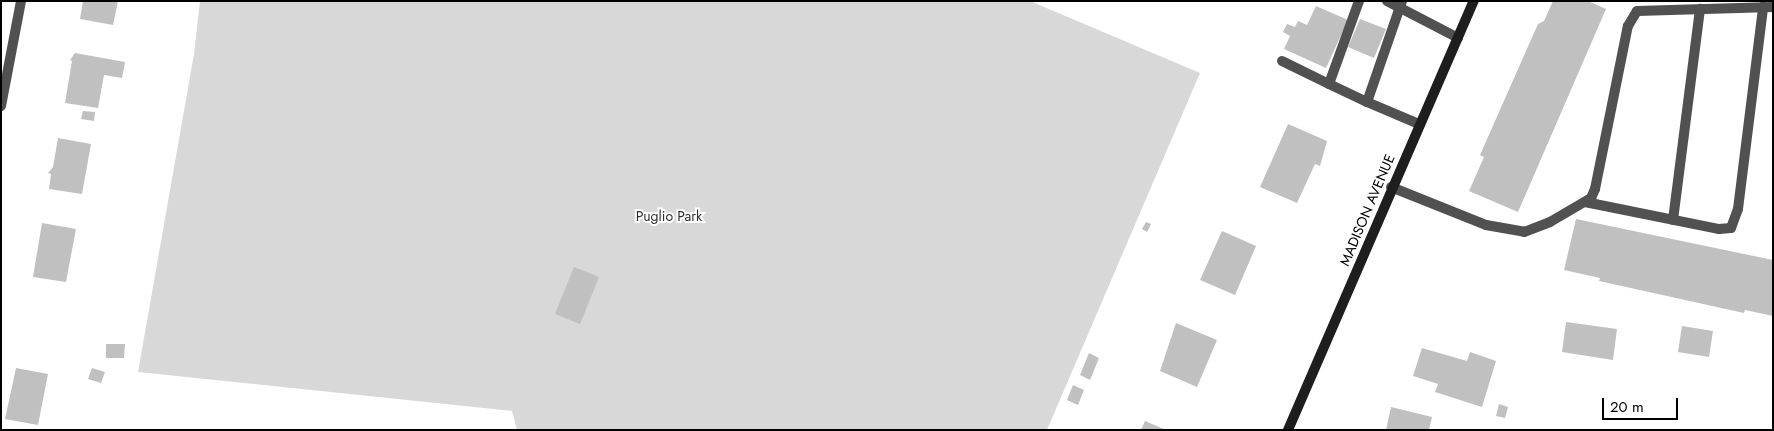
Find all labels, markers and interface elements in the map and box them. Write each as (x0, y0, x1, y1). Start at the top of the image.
street label: MADISON AVENUE (1336, 152, 1398, 268)
park label: Puglio Park (636, 208, 702, 224)
scale bar (1604, 388, 1680, 420)
text: 20 m (1610, 396, 1644, 418)

